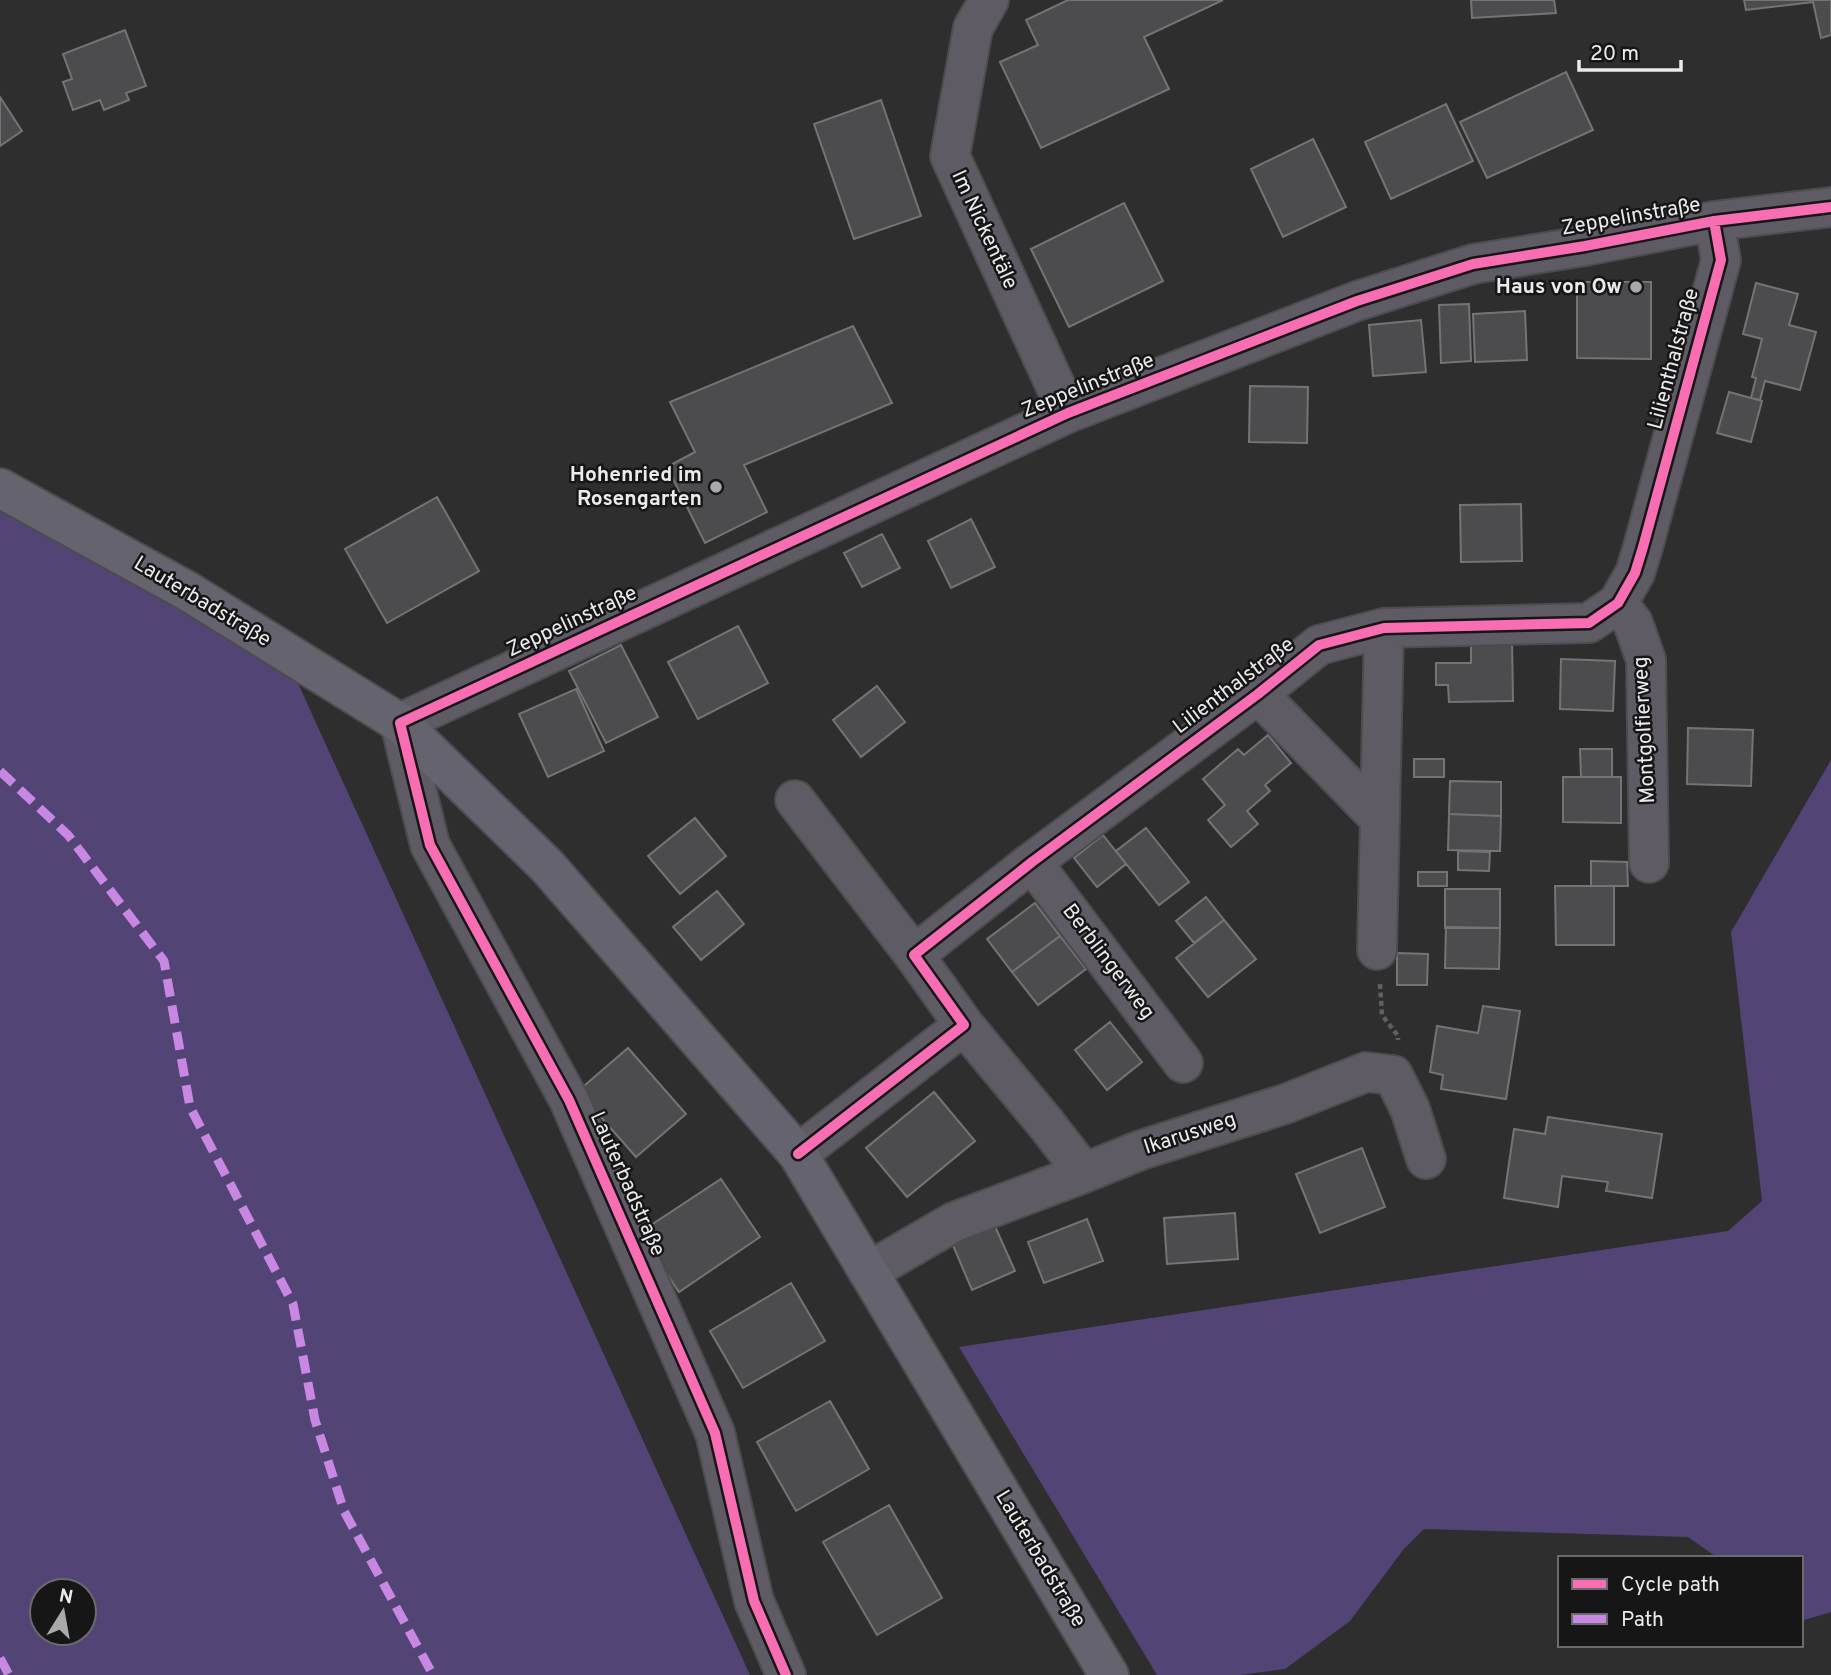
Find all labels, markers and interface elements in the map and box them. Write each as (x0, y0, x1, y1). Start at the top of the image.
scale bar (1579, 28, 1680, 72)
text: 20 m (1590, 41, 1639, 68)
street label: Im Nickentäle (945, 166, 1023, 294)
street label: Zeppelinstraße (1559, 191, 1703, 243)
place label: Haus von Ow (1496, 274, 1622, 301)
marker: Haus von Ow (1628, 279, 1644, 295)
street label: Lilienthalstraße (1642, 285, 1706, 433)
street label: Zeppelinstraße (1018, 347, 1158, 425)
place label: Hohenried im Rosengarten (570, 462, 702, 513)
marker: Hohenried im Rosengarten (708, 479, 724, 495)
street label: Lauterbadstraße (128, 550, 276, 654)
street label: Zeppelinstraße (502, 580, 642, 664)
street label: Lilienthalstraße (1168, 631, 1300, 741)
street label: Montgolfierweg (1628, 656, 1662, 804)
street label: Berblingerweg (1056, 899, 1160, 1025)
street label: Ikarusweg (1140, 1106, 1240, 1162)
street label: Lauterbadstraße (583, 1107, 671, 1261)
street label: Lauterbadstraße (988, 1485, 1092, 1633)
legend (1558, 1556, 1803, 1647)
text: Cycle path (1621, 1572, 1720, 1599)
north arrow (28, 1577, 98, 1647)
text: N (57, 1584, 75, 1610)
text: Path (1621, 1607, 1664, 1634)

